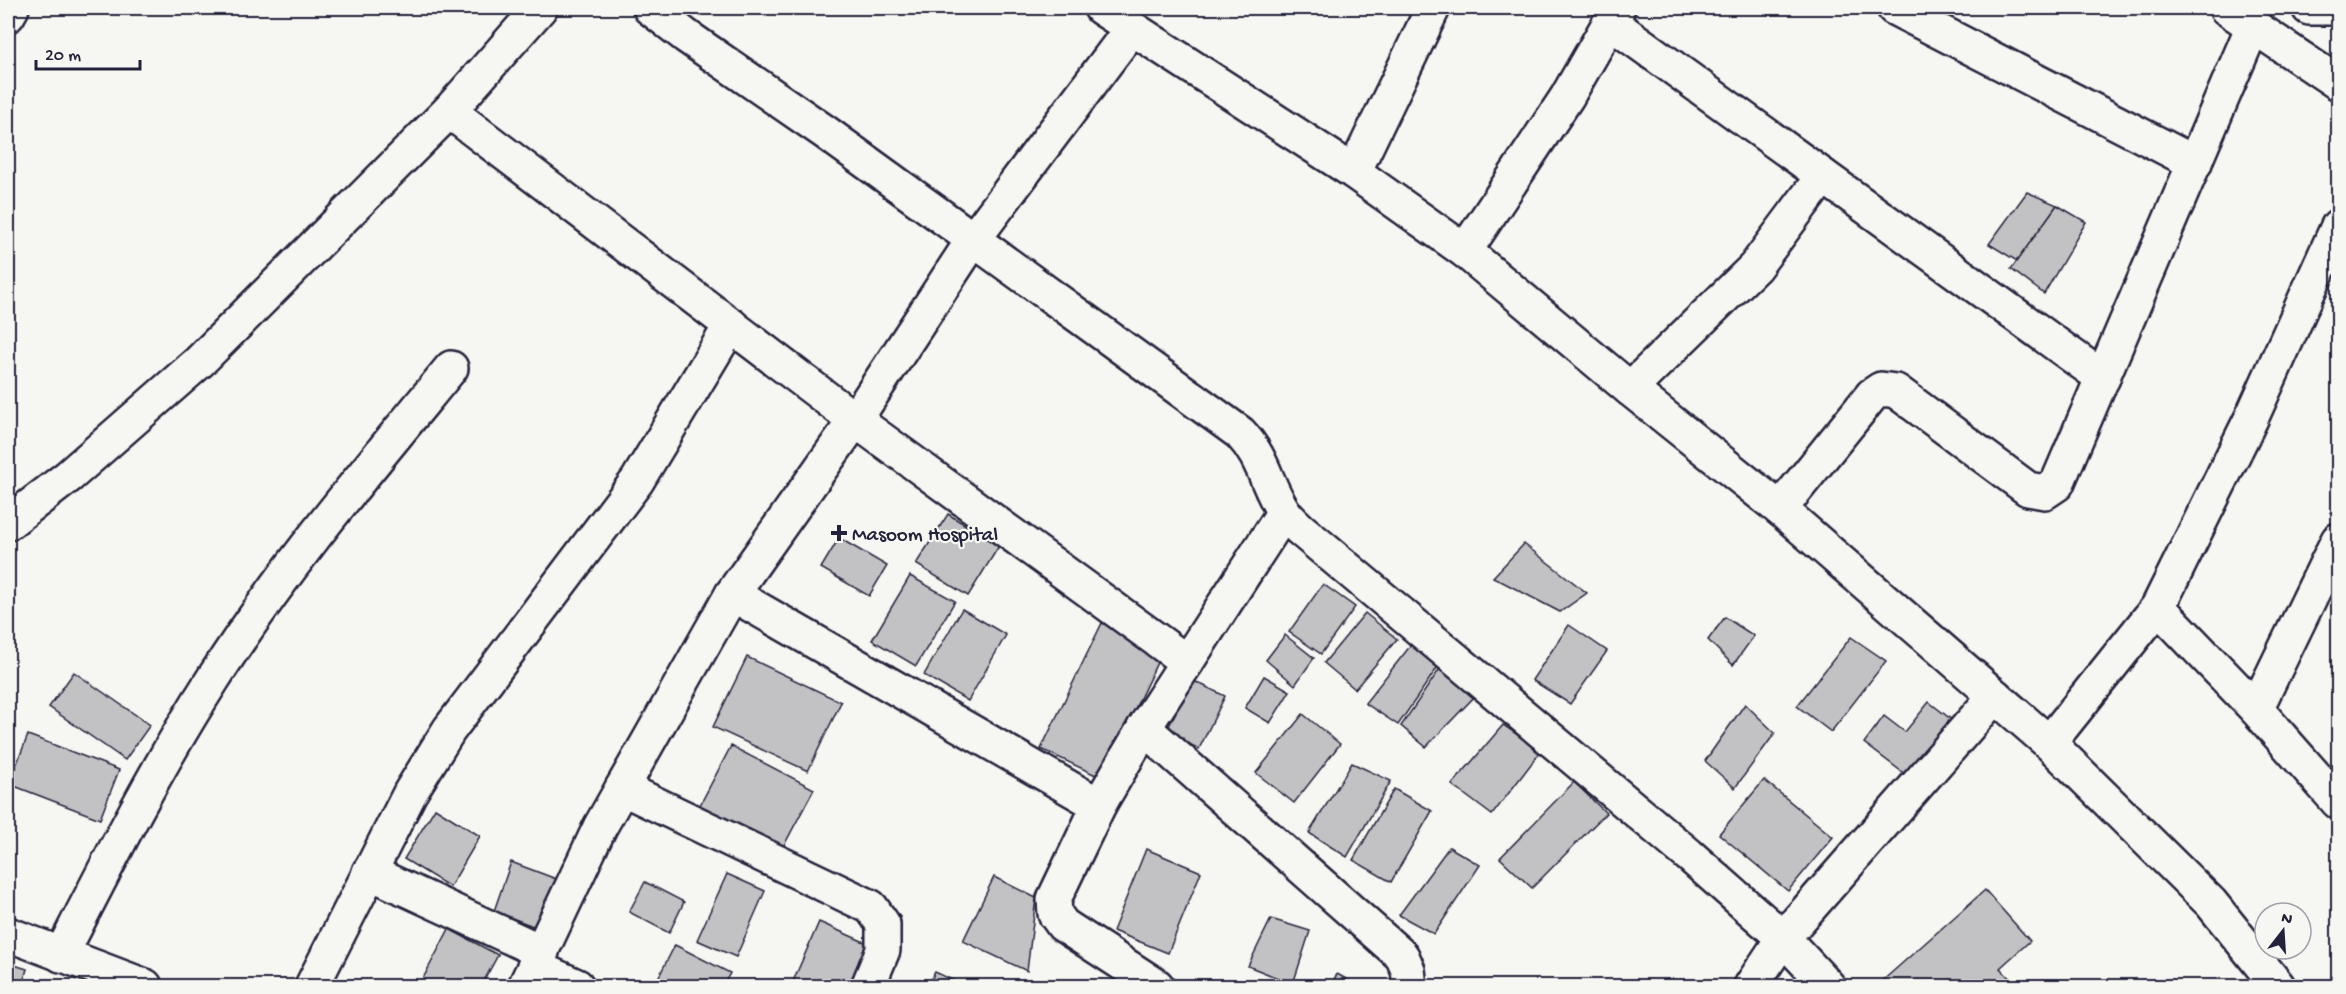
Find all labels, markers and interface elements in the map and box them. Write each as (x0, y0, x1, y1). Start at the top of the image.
scale bar (36, 33, 140, 71)
text: 20 m (45, 46, 81, 67)
marker: Masoom Hospital (830, 524, 848, 542)
place label: Masoom Hospital (852, 524, 998, 549)
north arrow (2253, 901, 2313, 961)
text: N (2279, 909, 2295, 931)

